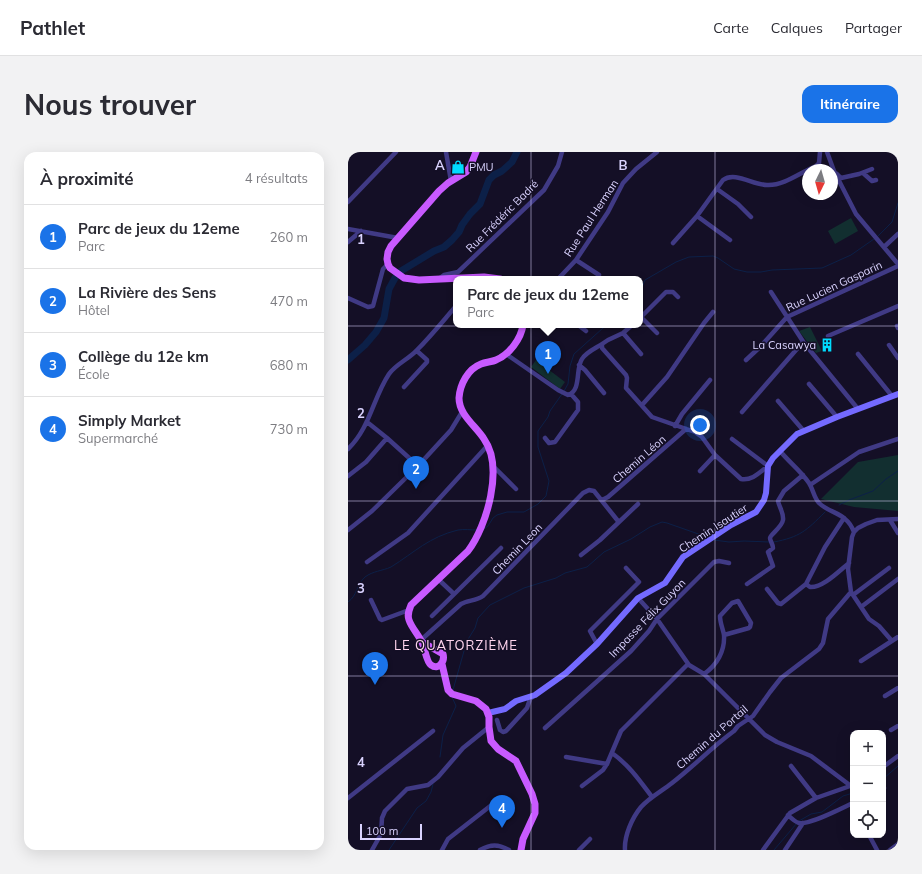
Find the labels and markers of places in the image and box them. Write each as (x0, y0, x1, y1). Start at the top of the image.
shop icon: PMU (450, 159, 466, 175)
place label: PMU (469, 160, 494, 174)
building icon: La Casawya (819, 337, 835, 353)
place label: La Casawya (753, 338, 816, 352)
pin: 1 (535, 341, 561, 374)
pin: 2 (403, 456, 429, 489)
pin: 3 (362, 652, 388, 685)
pin: 4 (489, 795, 515, 828)

